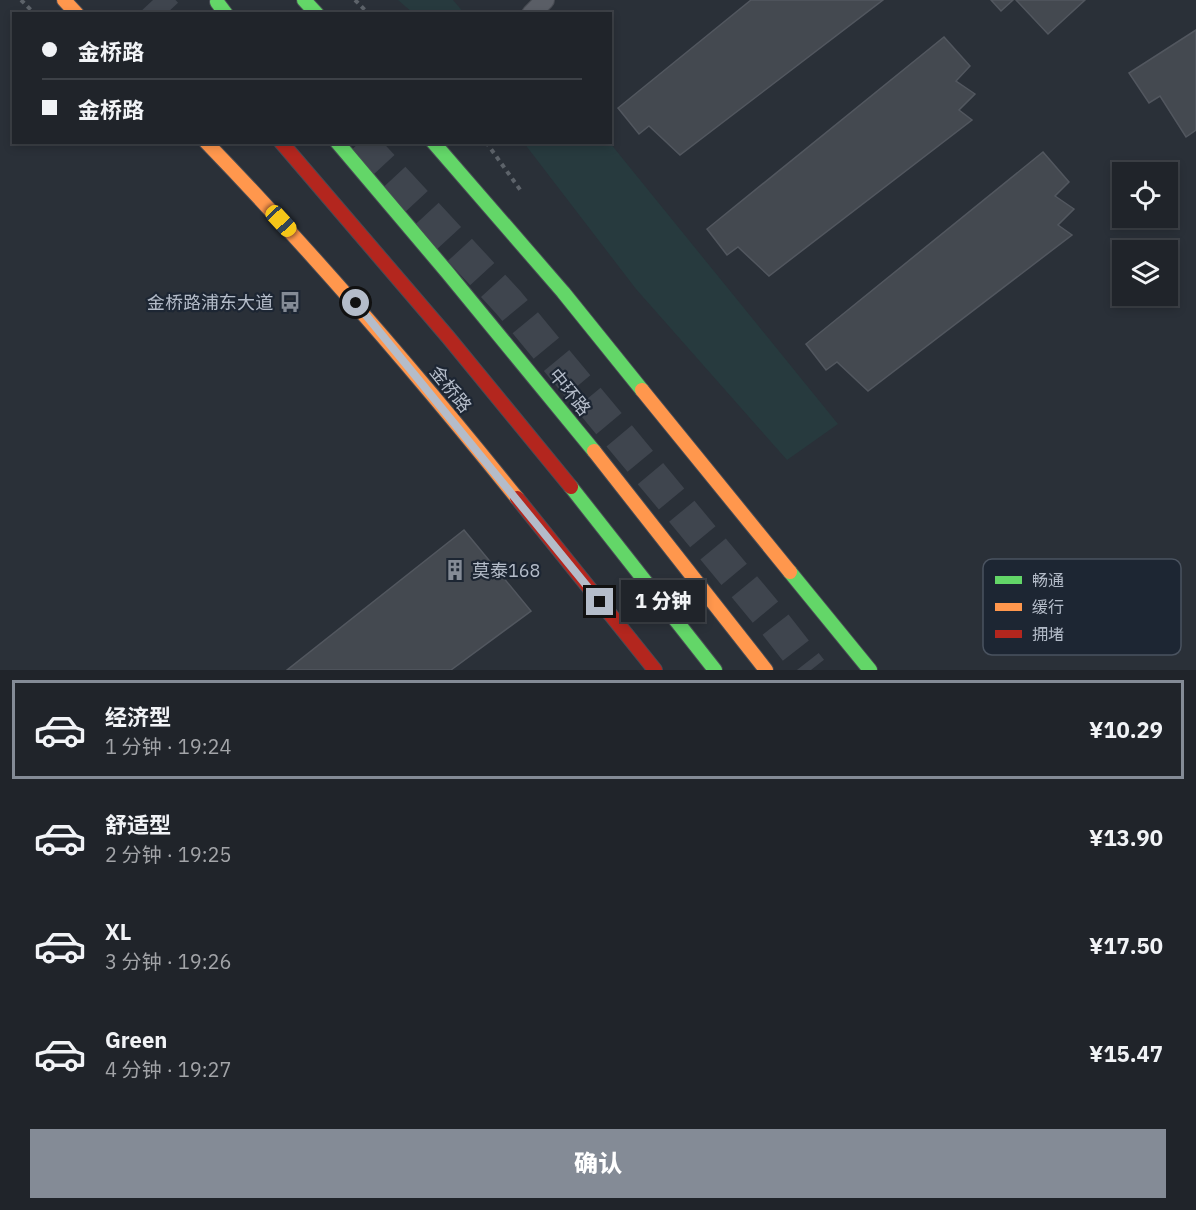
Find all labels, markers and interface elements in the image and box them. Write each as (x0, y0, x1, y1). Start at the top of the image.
text: 金桥路 (78, 37, 144, 66)
text: 金桥路 (78, 95, 144, 124)
map controls (1112, 162, 1178, 306)
button: locate (1112, 162, 1178, 228)
car (262, 202, 300, 240)
button: layers (1112, 240, 1178, 306)
route start (342, 289, 369, 316)
bus stop icon: 金桥路浦东大道 (278, 290, 302, 314)
place label: 金桥路浦东大道 (147, 291, 273, 314)
street label: 金桥路 (425, 361, 477, 417)
street label: 中环路 (544, 364, 596, 420)
building icon: 莫泰168 (443, 558, 467, 582)
place label: 莫泰168 (472, 559, 540, 582)
legend (983, 559, 1181, 655)
text: 畅通 (1032, 570, 1064, 590)
callout: 1 分钟 (621, 581, 705, 623)
text: 1 分钟 (635, 587, 691, 614)
route end (586, 588, 613, 615)
text: 缓行 (1032, 597, 1064, 617)
text: 拥堵 (1032, 624, 1064, 644)
text: 经济型 (105, 702, 171, 731)
icon: car (33, 703, 87, 757)
text: ¥10.29 (1089, 715, 1163, 744)
text: 1 分钟 · 19:24 (105, 733, 232, 760)
text: 舒适型 (105, 810, 171, 839)
icon: car (33, 811, 87, 865)
text: ¥13.90 (1089, 823, 1163, 852)
text: 2 分钟 · 19:25 (105, 841, 232, 868)
text: XL (105, 917, 131, 946)
icon: car (33, 919, 87, 973)
text: ¥17.50 (1089, 931, 1163, 960)
text: 3 分钟 · 19:26 (105, 948, 232, 975)
text: Green (105, 1025, 167, 1054)
icon: car (33, 1027, 87, 1081)
text: ¥15.47 (1089, 1039, 1163, 1068)
text: 4 分钟 · 19:27 (105, 1056, 232, 1083)
button: 确认 (30, 1129, 1166, 1198)

